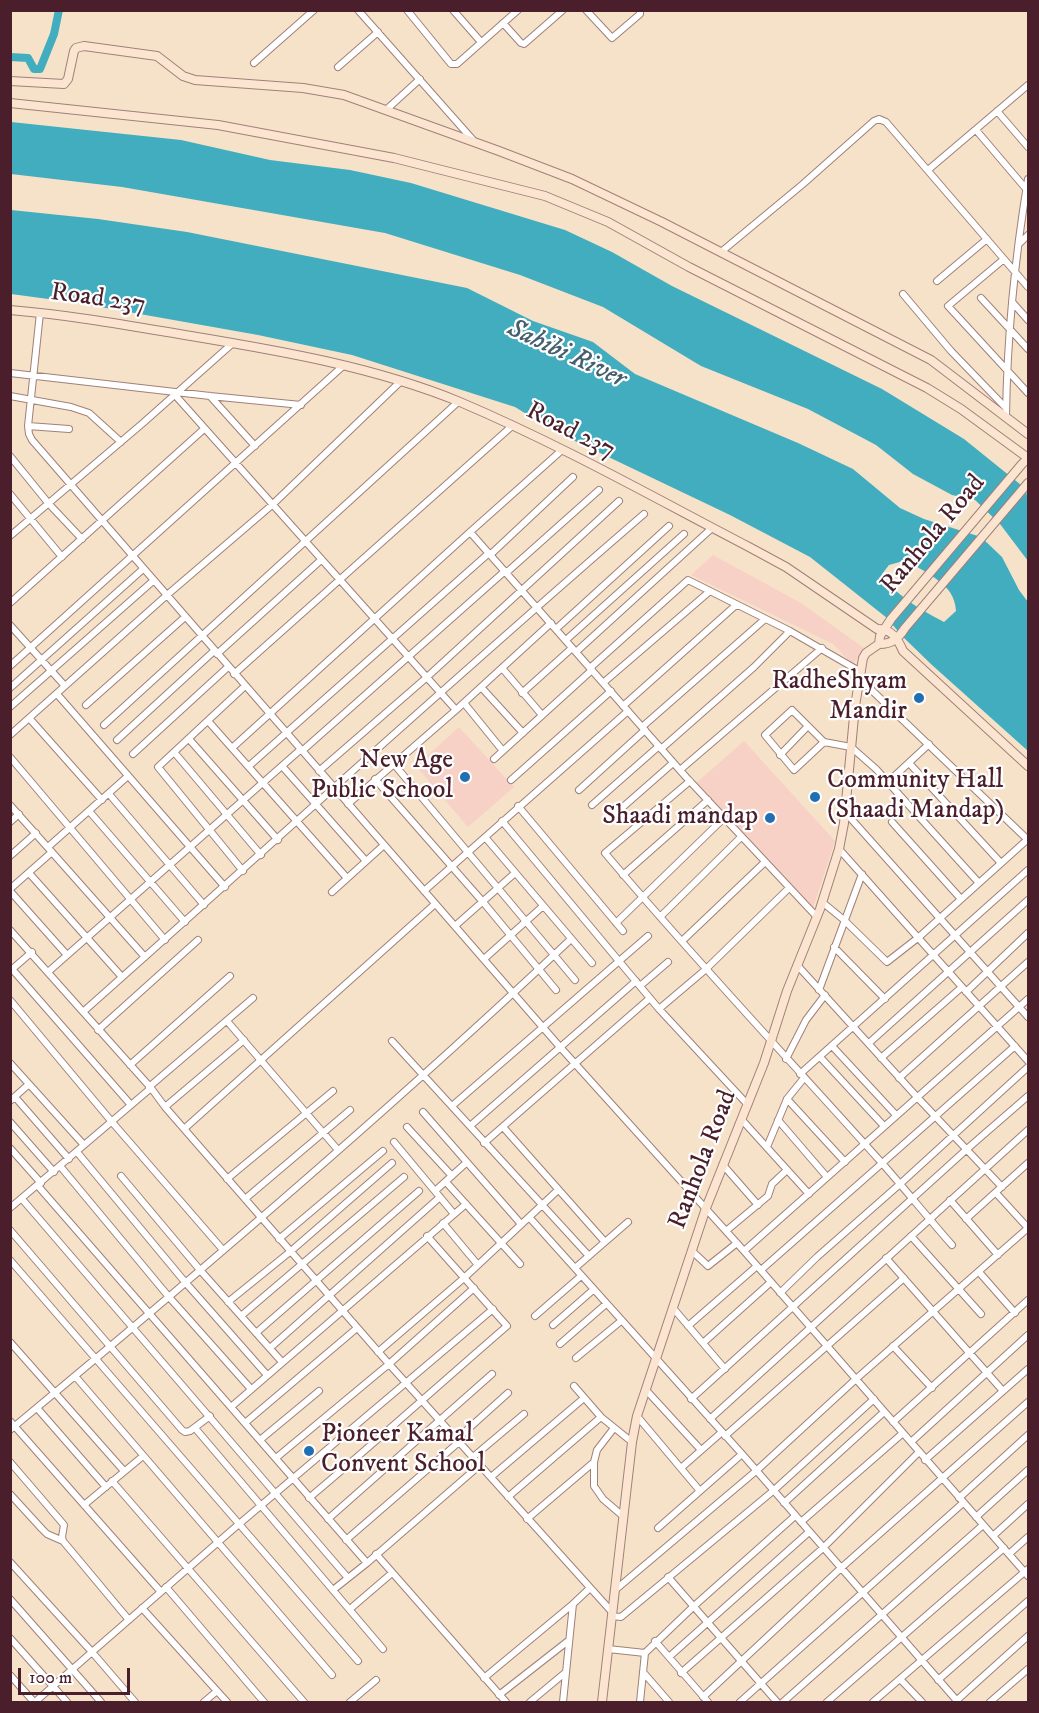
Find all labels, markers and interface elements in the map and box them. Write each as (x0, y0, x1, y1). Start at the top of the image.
street label: Road 237 (49, 278, 147, 322)
water label: Sahibi River (501, 313, 631, 397)
street label: Road 237 (520, 396, 620, 468)
street label: Ranhola Road (875, 469, 993, 601)
place label: RadheShyam Mandir (771, 667, 907, 728)
marker: RadheShyam Mandir (912, 691, 926, 705)
place label: New Age Public School (311, 746, 453, 808)
place label: Community Hall (Shaadi Mandap) (827, 766, 1004, 828)
marker: New Age Public School (458, 770, 472, 784)
marker: Community Hall (Shaadi Mandap) (808, 790, 822, 804)
place label: Shaadi mandap (602, 802, 758, 834)
marker: Shaadi mandap (763, 811, 777, 825)
street label: Ranhola Road (663, 1086, 745, 1234)
place label: Pioneer Kamal Convent School (321, 1420, 485, 1482)
marker: Pioneer Kamal Convent School (302, 1444, 316, 1458)
scale bar (21, 1656, 134, 1694)
text: 100 m (29, 1667, 72, 1689)

